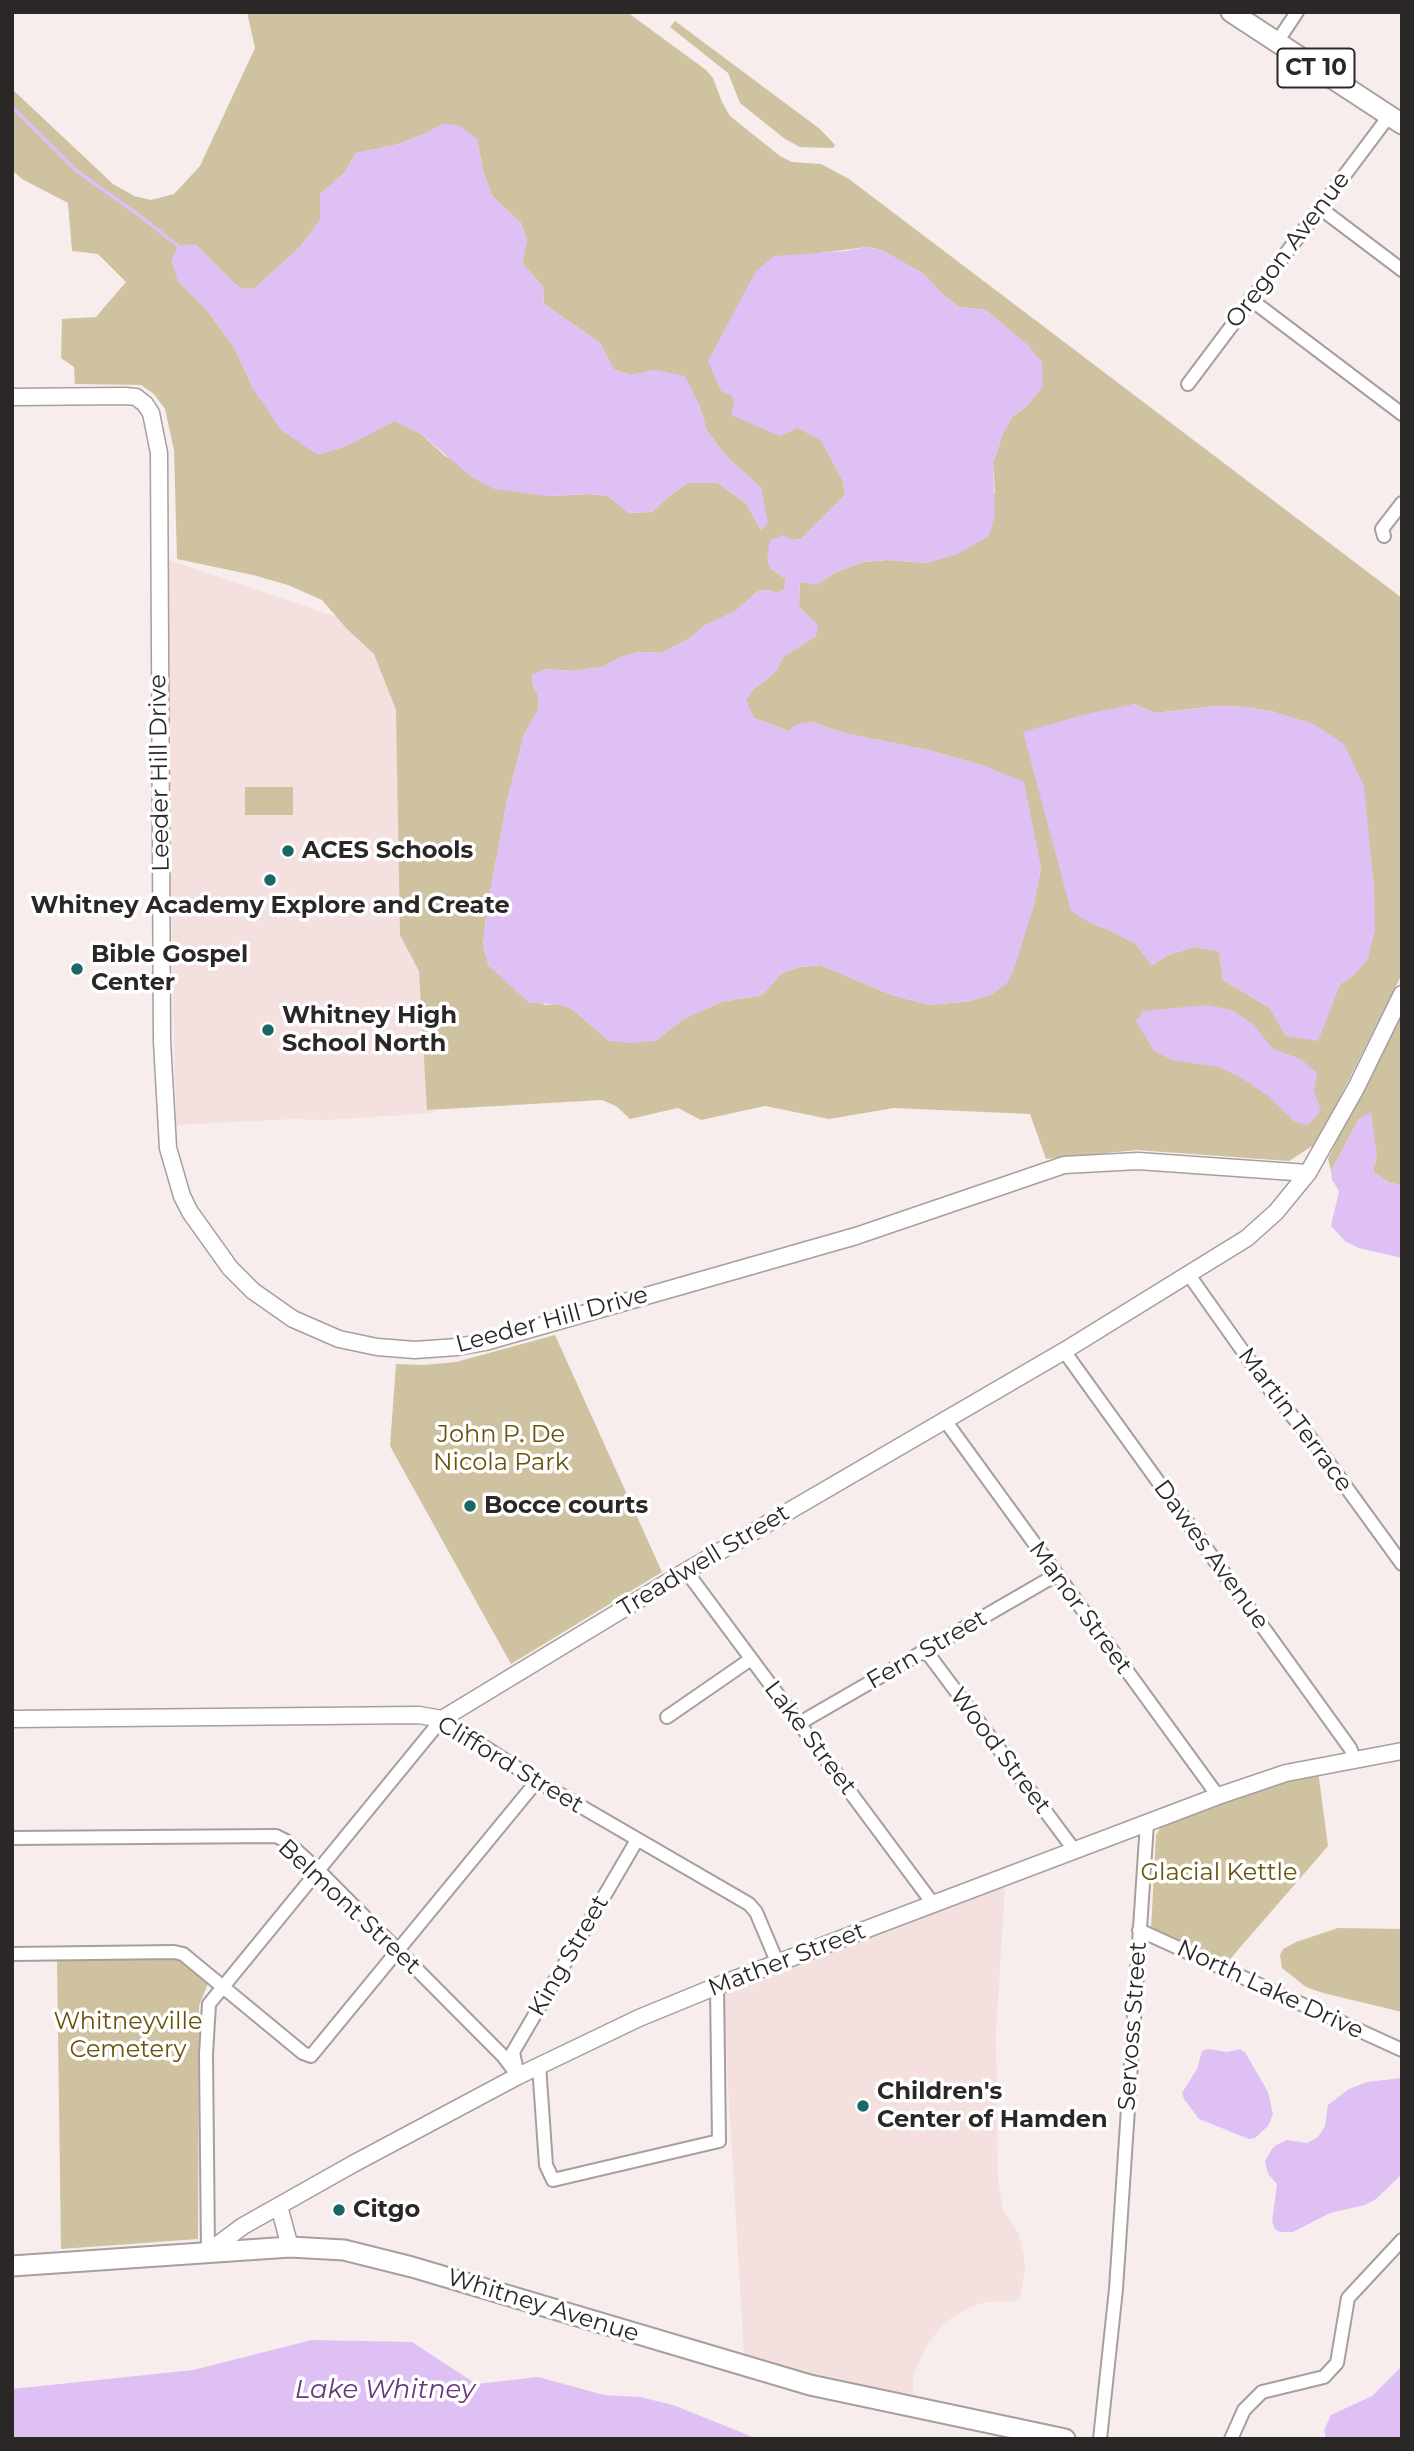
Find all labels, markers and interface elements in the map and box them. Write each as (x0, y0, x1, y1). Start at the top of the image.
road number: CT 10 (1278, 48, 1354, 88)
street label: Oregon Avenue (1220, 166, 1356, 334)
street label: Leeder Hill Drive (144, 674, 176, 872)
place label: ACES Schools (302, 837, 473, 865)
marker: ACES Schools (280, 843, 296, 859)
marker: Whitney Academy Explore and Create (262, 872, 278, 888)
place label: Whitney Academy Explore and Create (30, 892, 510, 920)
place label: Bible Gospel Center (91, 941, 248, 997)
marker: Bible Gospel Center (69, 961, 85, 977)
place label: Whitney High School North (282, 1002, 457, 1058)
marker: Whitney High School North (260, 1022, 276, 1038)
street label: Leeder Hill Drive (453, 1281, 651, 1359)
street label: Martin Terrace (1232, 1342, 1358, 1498)
park label: John P. De Nicola Park (433, 1421, 569, 1477)
street label: Dawes Avenue (1147, 1475, 1275, 1635)
place label: Bocce courts (484, 1492, 648, 1520)
marker: Bocce courts (462, 1498, 478, 1514)
street label: Treadwell Street (613, 1499, 795, 1623)
street label: Manor Street (1022, 1536, 1138, 1680)
street label: Fern Street (862, 1604, 992, 1696)
street label: Lake Street (758, 1675, 862, 1801)
street label: Wood Street (943, 1682, 1057, 1820)
street label: Clifford Street (432, 1710, 588, 1820)
street label: Belmont Street (272, 1834, 426, 1980)
park label: Glacial Kettle (1141, 1859, 1297, 1887)
street label: King Street (523, 1890, 615, 2022)
street label: Mather Street (704, 1917, 870, 2003)
street label: North Lake Drive (1172, 1934, 1368, 2046)
street label: Servoss Street (1113, 1941, 1153, 2111)
park label: Whitneyville Cemetery (54, 2008, 202, 2064)
place label: Children's Center of Hamden (877, 2078, 1108, 2134)
marker: Children's Center of Hamden (855, 2098, 871, 2114)
place label: Citgo (353, 2196, 420, 2224)
marker: Citgo (331, 2202, 347, 2218)
street label: Whitney Avenue (444, 2263, 642, 2349)
water label: Lake Whitney (295, 2374, 475, 2406)

